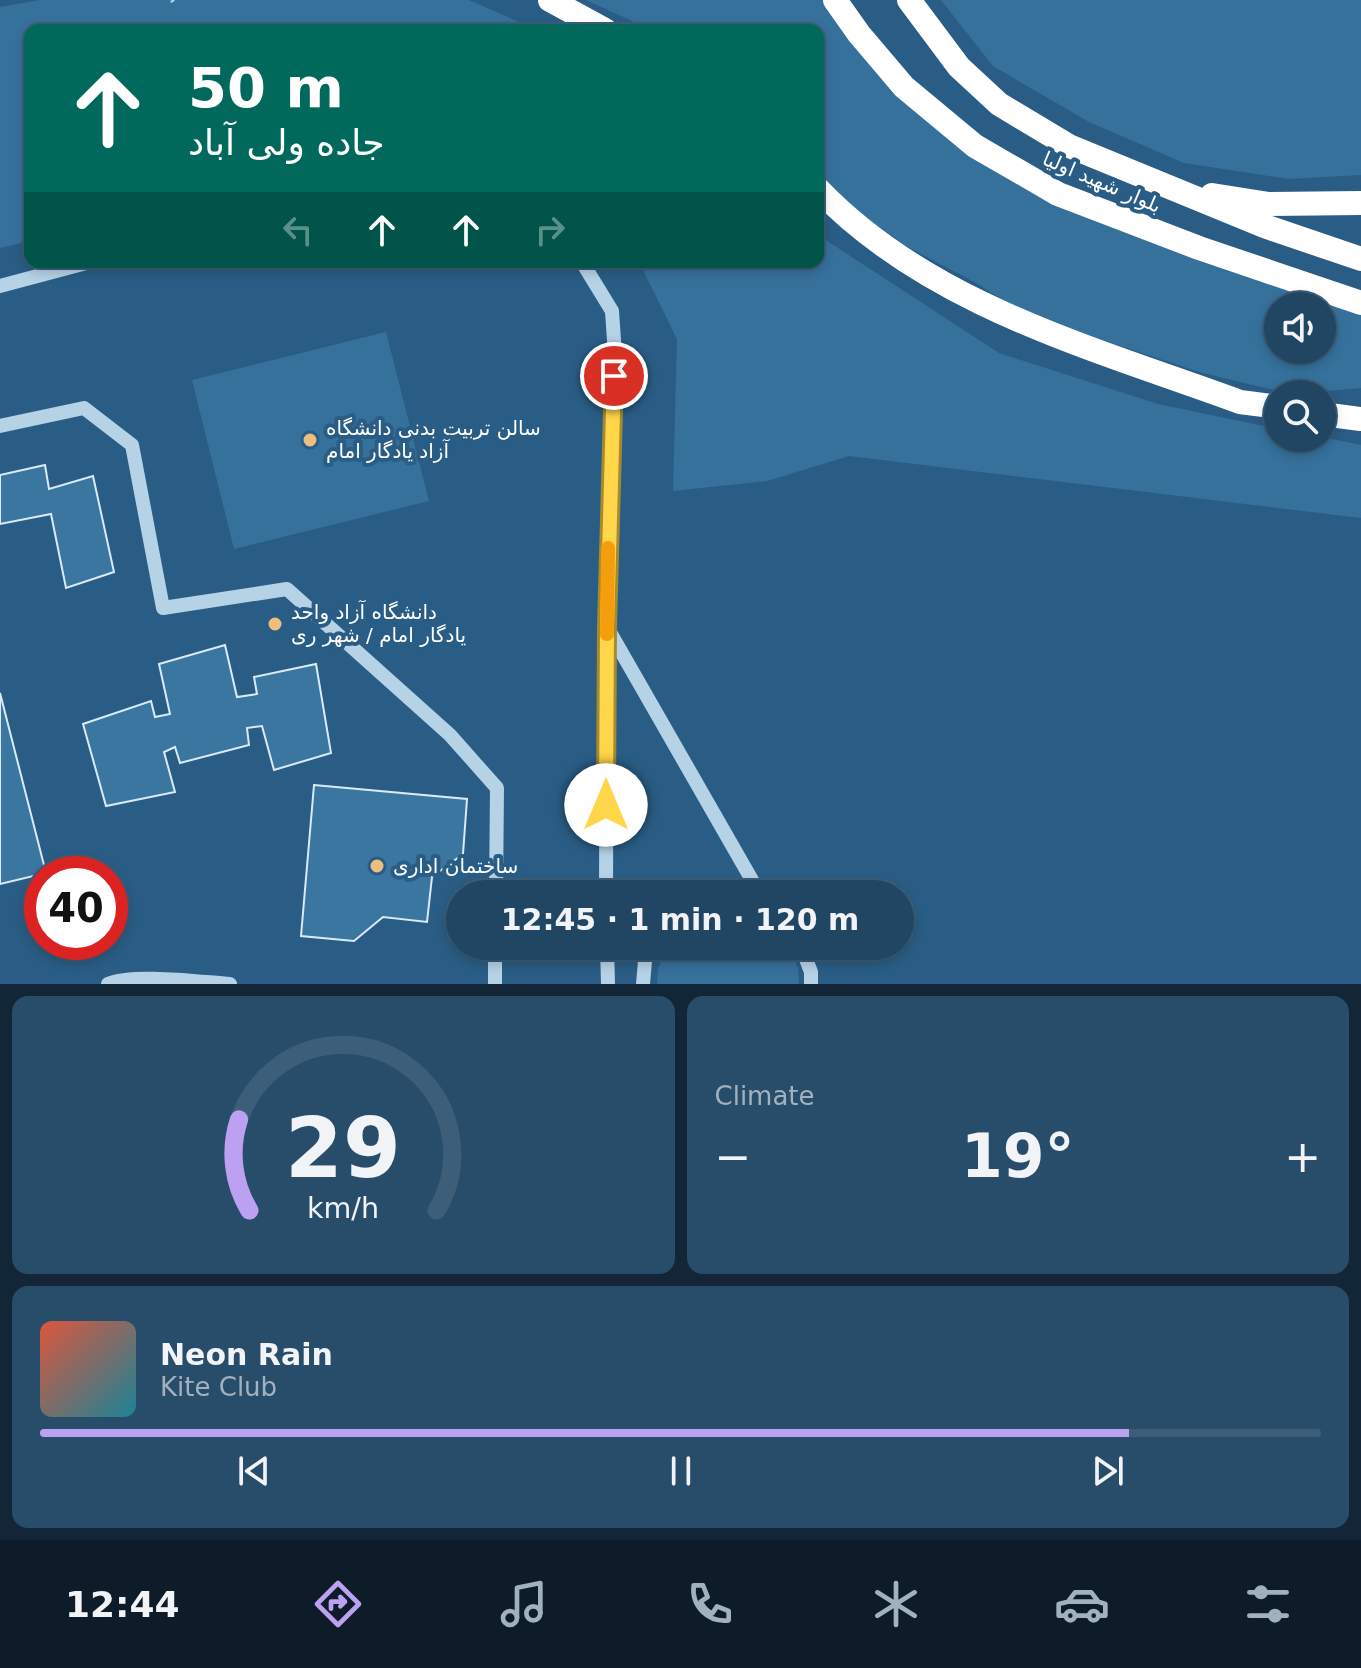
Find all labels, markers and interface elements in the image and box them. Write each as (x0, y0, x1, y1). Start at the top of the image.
text: 50 m (188, 55, 344, 120)
icon: ahead (56, 56, 160, 160)
text: جاده ولی آباد (188, 122, 384, 163)
street label: بلوار شهید اوليا (1039, 146, 1165, 218)
icon: left (276, 208, 320, 252)
icon: ahead (360, 208, 404, 252)
icon: ahead (444, 208, 488, 252)
icon: right (528, 208, 572, 252)
map controls (1264, 292, 1336, 452)
button: sound (1264, 292, 1336, 364)
pin (580, 342, 648, 410)
icon: arrive (592, 354, 636, 398)
button: search (1264, 380, 1336, 452)
place label: سالن تربیت بدنی دانشگاه آزاد یادگار امام (326, 416, 541, 463)
marker: سالن تربیت بدنی دانشگاه آزاد یادگار امام (301, 431, 319, 449)
place label: دانشگاه آزاد واحد یادگار امام / شهر ری (291, 599, 466, 647)
marker: دانشگاه آزاد واحد یادگار امام / شهر ری (266, 615, 284, 633)
position arrow (564, 763, 648, 847)
place label: ساختمان اداری (393, 854, 518, 878)
speed limit sign: 40 (24, 856, 128, 960)
marker: ساختمان اداری (368, 857, 386, 875)
text: 12:45 · 1 min · 120 m (501, 902, 859, 937)
text: Climate (715, 1081, 815, 1111)
text: 29 (285, 1100, 401, 1197)
text: 19° (961, 1121, 1075, 1191)
text: − (715, 1131, 751, 1182)
text: + (1284, 1131, 1321, 1182)
text: km/h (307, 1191, 379, 1225)
text: Neon Rain (160, 1337, 333, 1372)
text: Kite Club (160, 1372, 277, 1402)
icon: previous (232, 1449, 276, 1493)
icon: pause (659, 1449, 703, 1493)
icon: next (1086, 1449, 1130, 1493)
icon: directions (310, 1576, 366, 1632)
icon: music (496, 1576, 552, 1632)
icon: phone (682, 1576, 738, 1632)
icon: climate (868, 1576, 924, 1632)
icon: car (1054, 1576, 1110, 1632)
icon: filters (1240, 1576, 1296, 1632)
text: 12:44 (65, 1584, 180, 1625)

